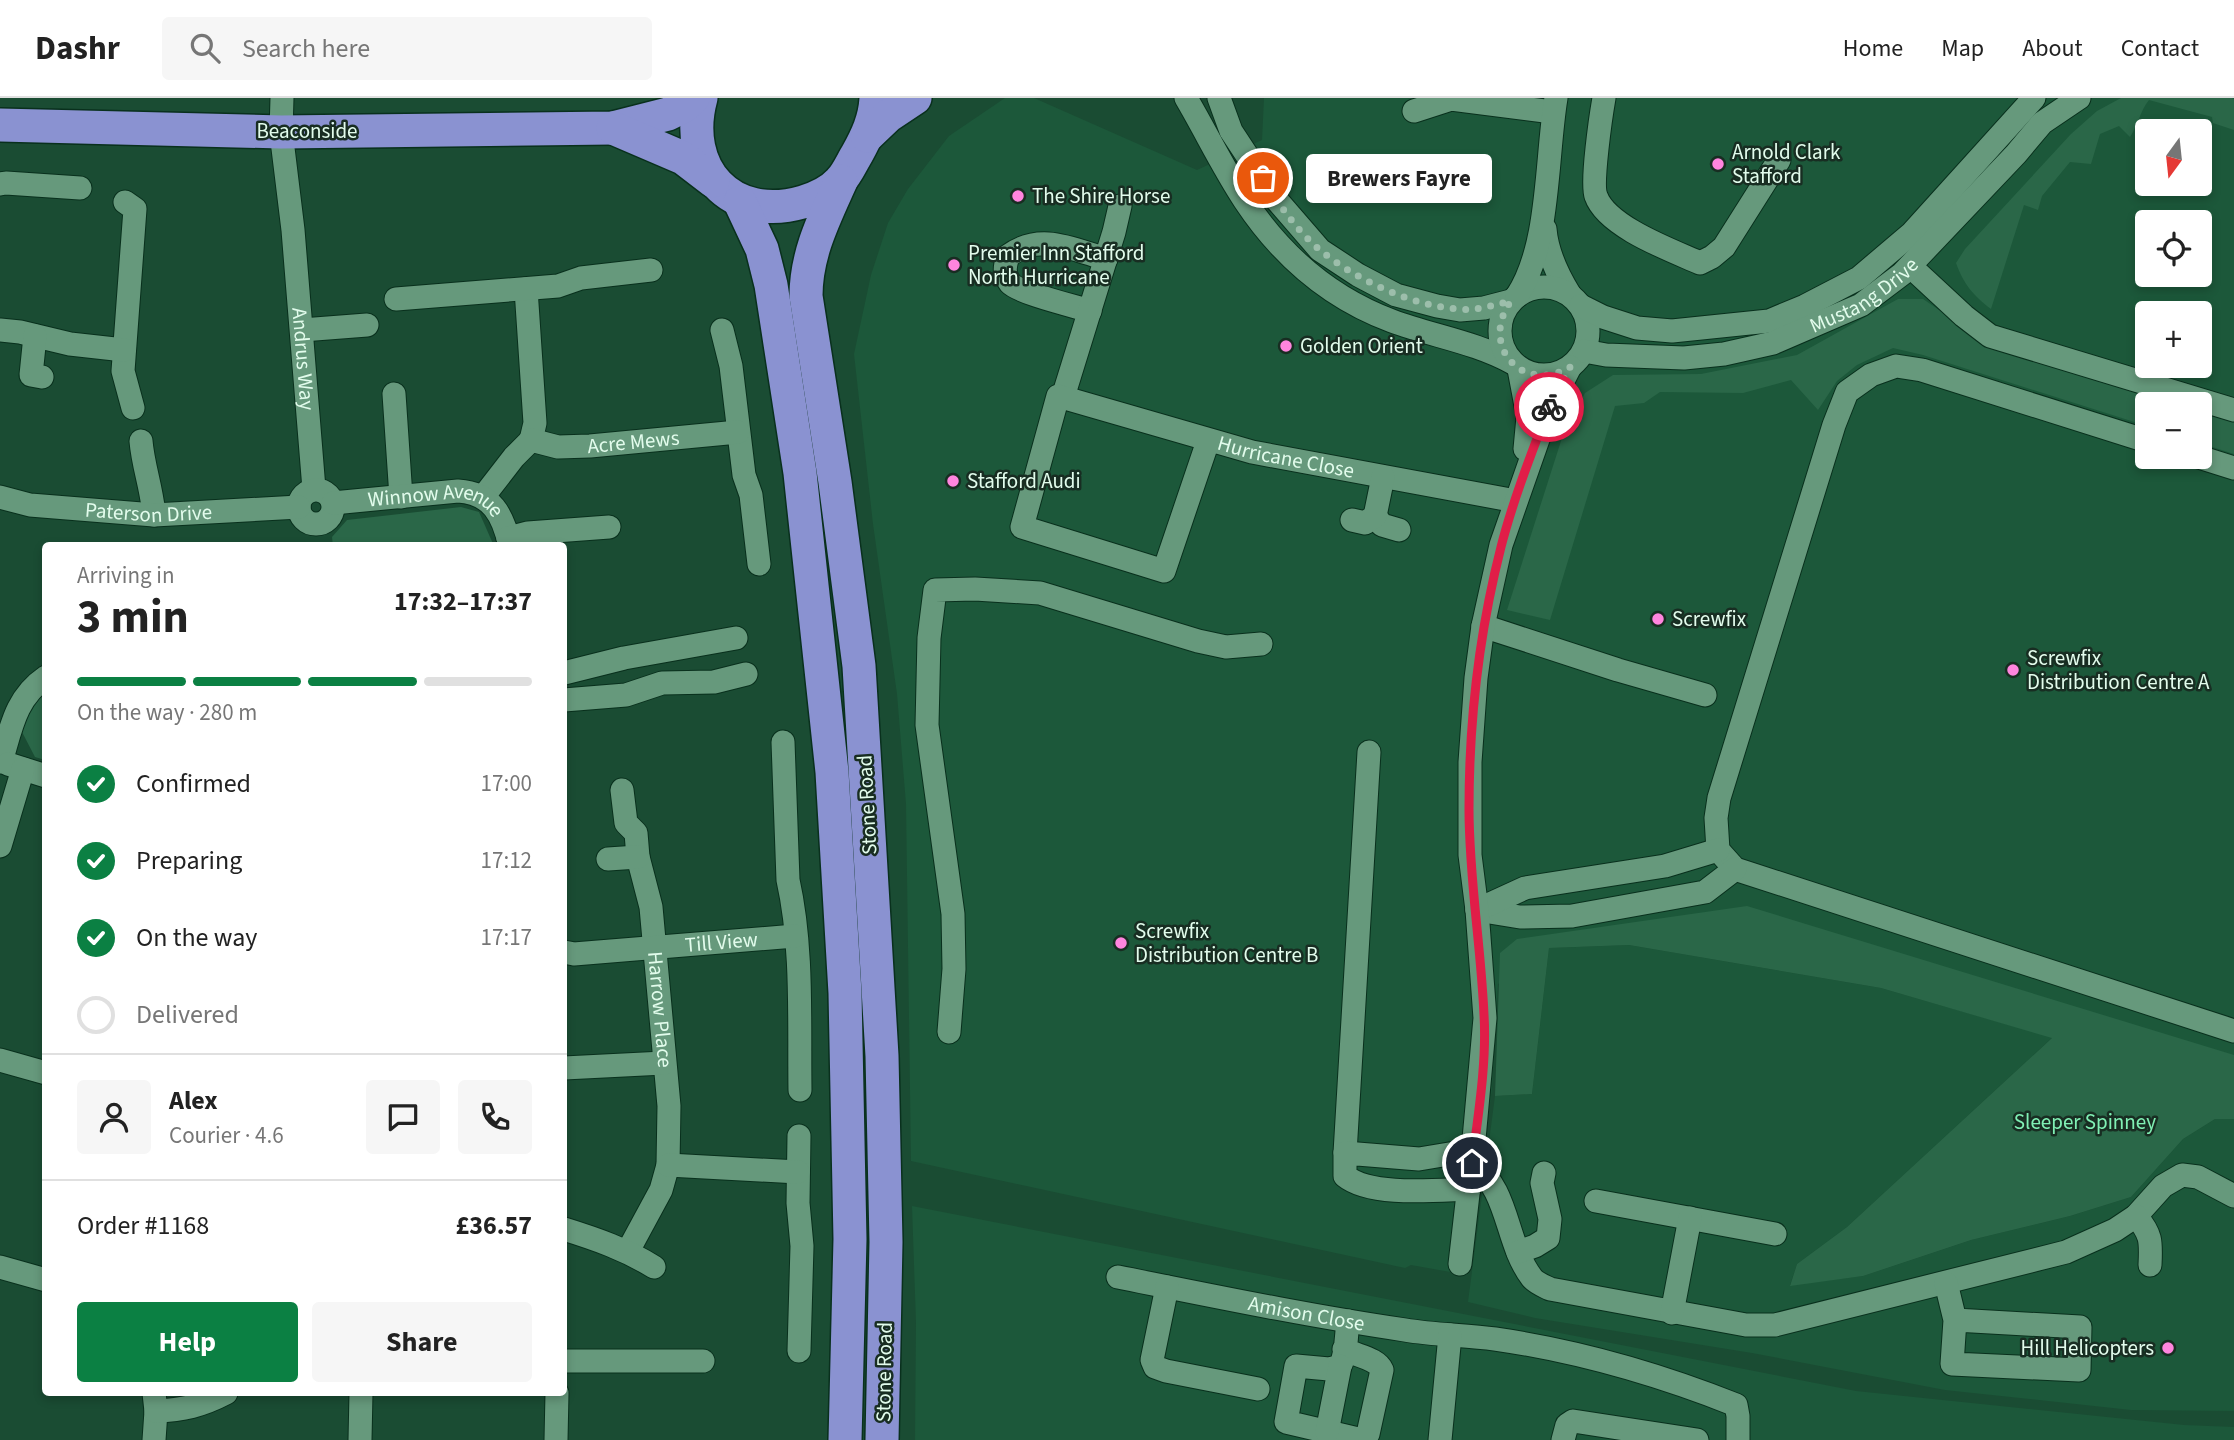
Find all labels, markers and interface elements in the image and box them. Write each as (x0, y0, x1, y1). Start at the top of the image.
search box (162, 17, 652, 80)
text: Dashr (35, 25, 120, 72)
icon: search (186, 29, 224, 67)
text: Search here (242, 30, 370, 67)
text: Home (1843, 31, 1903, 66)
text: Map (1941, 31, 1984, 66)
text: About (2022, 31, 2083, 66)
text: Contact (2121, 31, 2199, 66)
street label: Beaconside (256, 116, 358, 146)
north arrow (2135, 119, 2212, 196)
map controls (2135, 119, 2212, 469)
place label: Arnold Clark Stafford (1732, 137, 1841, 191)
pin (1233, 148, 1293, 208)
callout: Brewers Fayre (1305, 154, 1490, 202)
marker: Arnold Clark Stafford (1710, 156, 1726, 172)
icon: bag (1244, 159, 1282, 197)
text: Brewers Fayre (1327, 162, 1471, 195)
place label: The Shire Horse (1032, 181, 1170, 211)
marker: The Shire Horse (1010, 188, 1026, 204)
button: locate (2135, 210, 2212, 287)
place label: Premier Inn Stafford North Hurricane (968, 238, 1145, 292)
street label: Mustang Drive (1805, 251, 1925, 340)
marker: Premier Inn Stafford North Hurricane (946, 257, 962, 273)
button: + (2135, 301, 2212, 378)
street label: Andrus Way (284, 306, 323, 412)
place label: Golden Orient (1300, 331, 1423, 361)
marker: Golden Orient (1278, 338, 1294, 354)
courier (1514, 372, 1584, 442)
icon: bike (1530, 388, 1568, 426)
button: − (2135, 392, 2212, 469)
street label: Acre Mews (586, 423, 681, 461)
street label: Hurricane Close (1214, 428, 1357, 486)
place label: Stafford Audi (967, 466, 1081, 496)
marker: Stafford Audi (945, 473, 961, 489)
street label: Winnow Avenue (366, 476, 511, 523)
street label: Paterson Drive (84, 494, 213, 530)
text: Arriving in (77, 559, 175, 592)
text: 17:32–17:37 (394, 583, 532, 620)
text: 3 min (77, 585, 189, 650)
place label: Screwfix (1672, 604, 1747, 634)
marker: Screwfix (1650, 611, 1666, 627)
place label: Screwfix Distribution Centre A (2027, 643, 2210, 697)
marker: Screwfix Distribution Centre A (2005, 662, 2021, 678)
text: On the way · 280 m (77, 696, 257, 729)
street label: Stone Road (849, 754, 885, 856)
icon: check (77, 765, 115, 803)
text: Confirmed (136, 765, 251, 802)
text: 17:00 (481, 767, 532, 800)
icon: check (77, 842, 115, 880)
text: Preparing (136, 842, 242, 879)
text: 17:12 (481, 844, 532, 877)
place label: Screwfix Distribution Centre B (1135, 916, 1318, 970)
icon: check (77, 919, 115, 957)
text: On the way (136, 919, 257, 956)
text: 17:17 (481, 921, 532, 954)
street label: Till View (684, 924, 759, 960)
marker: Screwfix Distribution Centre B (1113, 935, 1129, 951)
street label: Harrow Place (640, 950, 680, 1069)
text: Delivered (136, 996, 239, 1033)
button: person (77, 1080, 151, 1154)
button: chat (366, 1080, 440, 1154)
button: phone (458, 1080, 532, 1154)
text: Alex (169, 1082, 218, 1119)
park label: Sleeper Spinney (2014, 1107, 2156, 1137)
text: Courier · 4.6 (169, 1119, 284, 1152)
pin (1442, 1133, 1502, 1193)
icon: home (1453, 1144, 1491, 1182)
text: Order #1168 (77, 1207, 209, 1244)
text: £36.57 (456, 1207, 532, 1244)
street label: Amison Close (1246, 1288, 1367, 1339)
button: Help (77, 1302, 298, 1382)
button: Share (312, 1302, 532, 1382)
street label: Stone Road (868, 1322, 900, 1422)
place label: Hill Helicopters (2021, 1333, 2154, 1363)
marker: Hill Helicopters (2160, 1340, 2176, 1356)

